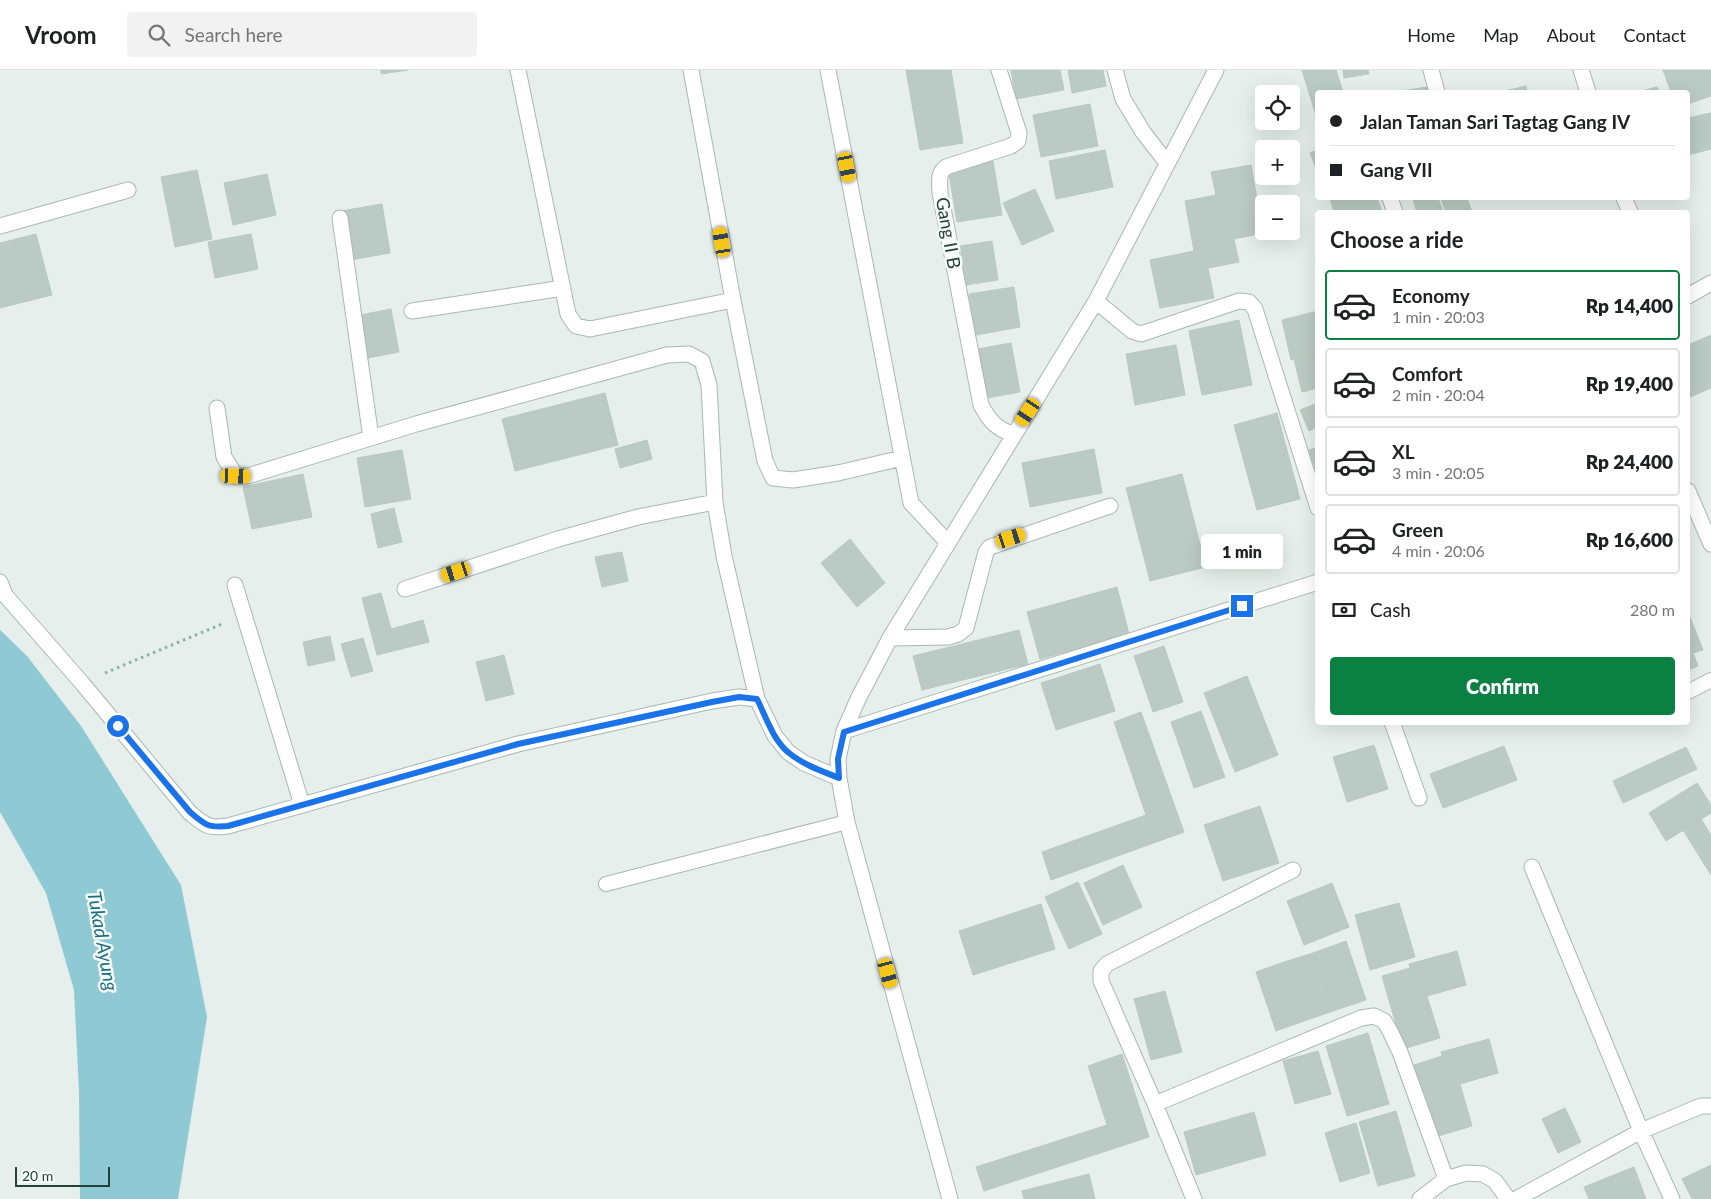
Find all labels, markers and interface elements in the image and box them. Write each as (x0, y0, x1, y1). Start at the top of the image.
search box (127, 12, 477, 57)
text: Vroom (25, 20, 97, 49)
icon: search (145, 21, 173, 49)
text: Search here (185, 23, 283, 46)
text: Home (1407, 24, 1455, 46)
text: Map (1483, 24, 1519, 46)
text: About (1547, 24, 1596, 46)
text: Contact (1624, 24, 1686, 46)
map controls (1255, 85, 1300, 240)
button: locate (1255, 85, 1300, 130)
text: Jalan Taman Sari Tagtag Gang IV (1360, 110, 1630, 133)
button: + (1255, 140, 1300, 185)
car (836, 151, 857, 183)
text: Gang VII (1360, 158, 1433, 181)
street label: Gang II B (932, 195, 966, 270)
button: − (1255, 195, 1300, 240)
car (712, 226, 731, 258)
text: Choose a ride (1330, 226, 1464, 253)
icon: car (1332, 283, 1377, 328)
text: Economy (1392, 284, 1470, 307)
text: Rp 14,400 (1586, 294, 1673, 317)
text: 1 min · 20:03 (1392, 307, 1485, 326)
icon: car (1332, 361, 1377, 406)
text: Comfort (1392, 362, 1463, 385)
text: Rp 19,400 (1586, 372, 1673, 395)
text: 2 min · 20:04 (1392, 385, 1485, 404)
car (1013, 395, 1042, 429)
icon: car (1332, 439, 1377, 484)
text: XL (1392, 440, 1415, 463)
text: Rp 24,400 (1586, 450, 1673, 473)
text: 3 min · 20:05 (1392, 463, 1485, 482)
car (220, 468, 251, 484)
icon: car (1332, 517, 1377, 562)
text: Green (1392, 518, 1443, 541)
car (994, 526, 1027, 550)
text: Rp 16,600 (1586, 528, 1673, 551)
callout: 1 min (1201, 534, 1283, 568)
text: 4 min · 20:06 (1392, 541, 1485, 560)
text: 1 min (1222, 542, 1262, 561)
car (439, 560, 472, 584)
route end (1231, 595, 1253, 617)
icon: cash (1330, 596, 1358, 624)
text: Cash (1370, 598, 1411, 621)
text: 280 m (1630, 600, 1675, 619)
button: Confirm (1330, 657, 1675, 715)
route start (107, 715, 129, 737)
water label: Tukad Ayung (83, 889, 124, 993)
car (876, 957, 899, 989)
scale bar (15, 1164, 110, 1187)
text: 20 m (22, 1167, 53, 1184)

